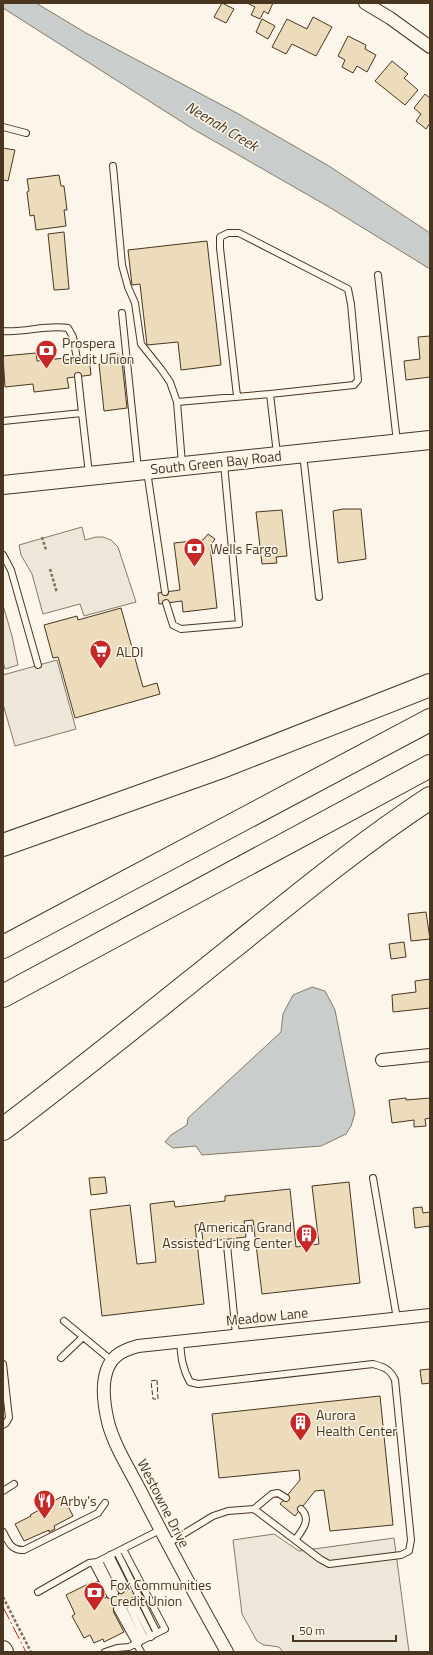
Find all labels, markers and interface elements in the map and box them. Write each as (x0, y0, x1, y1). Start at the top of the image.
water label: Neenah Creek (181, 95, 265, 158)
place label: Prospera Credit Union (62, 332, 134, 369)
bank icon: Prospera Credit Union (34, 337, 60, 370)
street label: South Green Bay Road (149, 445, 283, 479)
bank icon: Wells Fargo (182, 535, 208, 568)
place label: Wells Fargo (210, 538, 279, 559)
supermarket icon: ALDI (87, 638, 113, 671)
place label: ALDI (116, 641, 144, 662)
place label: American Grand Assisted Living Center (162, 1216, 292, 1253)
building icon: American Grand Assisted Living Center (294, 1221, 320, 1254)
street label: Meadow Lane (225, 1301, 309, 1331)
place label: Aurora Health Center (316, 1404, 397, 1441)
building icon: Aurora Health Center (287, 1409, 313, 1442)
street label: Westowne Drive (133, 1455, 195, 1551)
restaurant icon: Arby's (31, 1487, 57, 1520)
place label: Arby's (60, 1490, 97, 1511)
place label: Fox Communities Credit Union (110, 1574, 212, 1611)
bank icon: Fox Communities Credit Union (81, 1579, 107, 1612)
scale bar (293, 1617, 396, 1643)
text: 50 m (299, 1621, 325, 1640)

